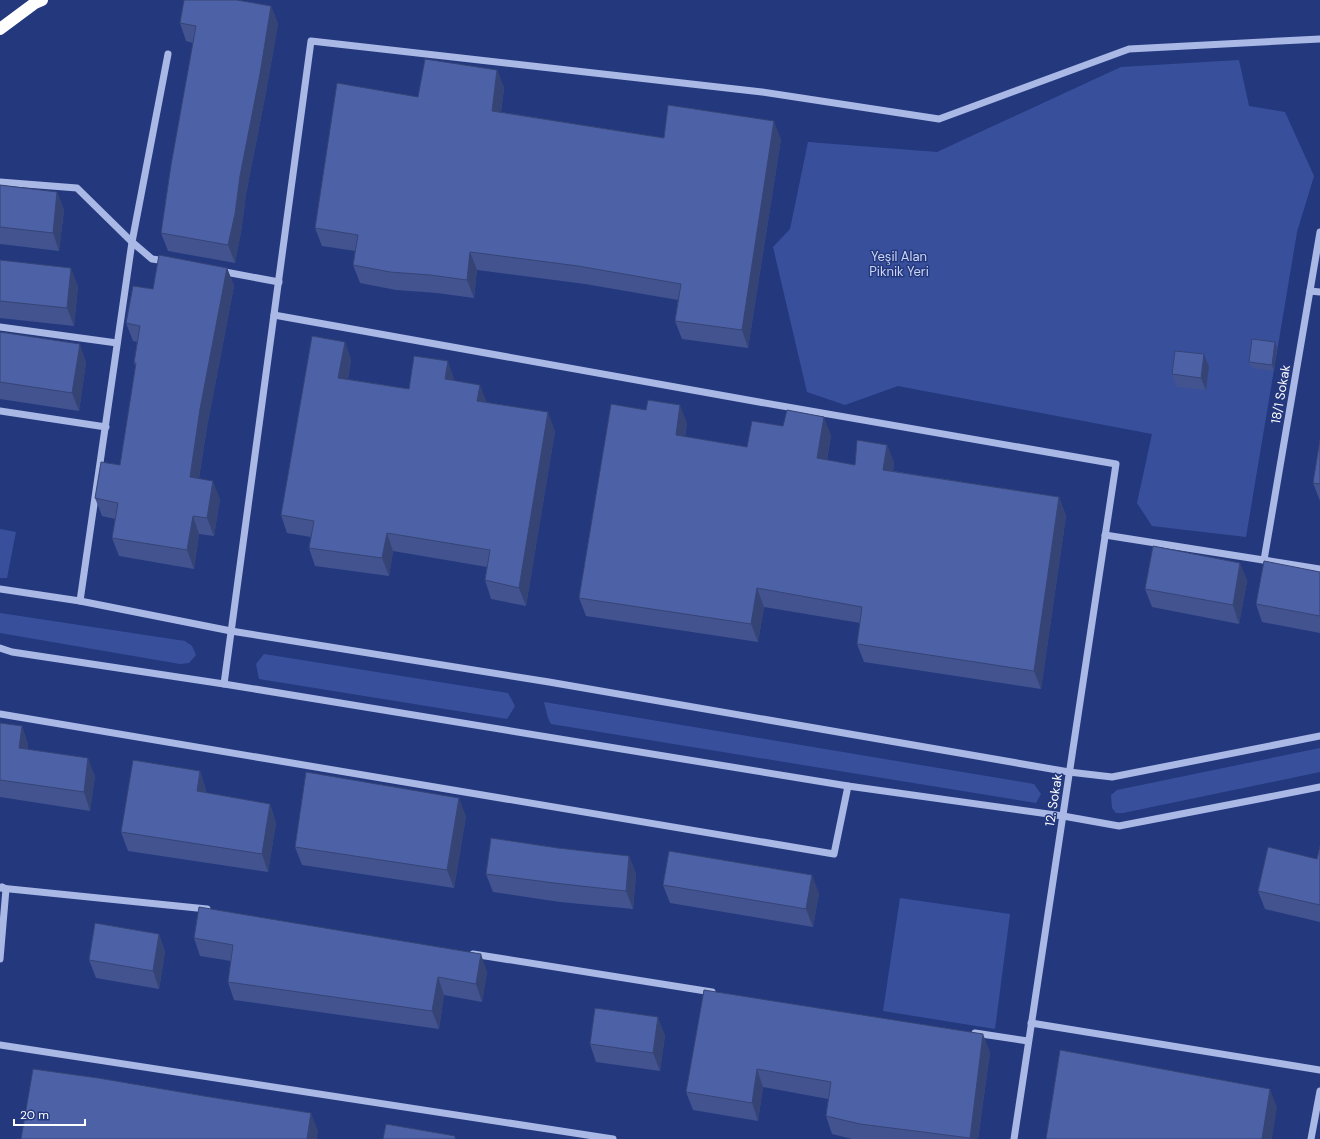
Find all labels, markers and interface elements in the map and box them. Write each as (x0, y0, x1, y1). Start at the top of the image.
park label: Yeşil Alan Piknik Yeri (869, 248, 929, 280)
street label: 18/1 Sokak (1267, 363, 1294, 425)
street label: 12. Sokak (1041, 772, 1066, 828)
scale bar (14, 1101, 85, 1127)
text: 20 m (20, 1107, 49, 1123)

